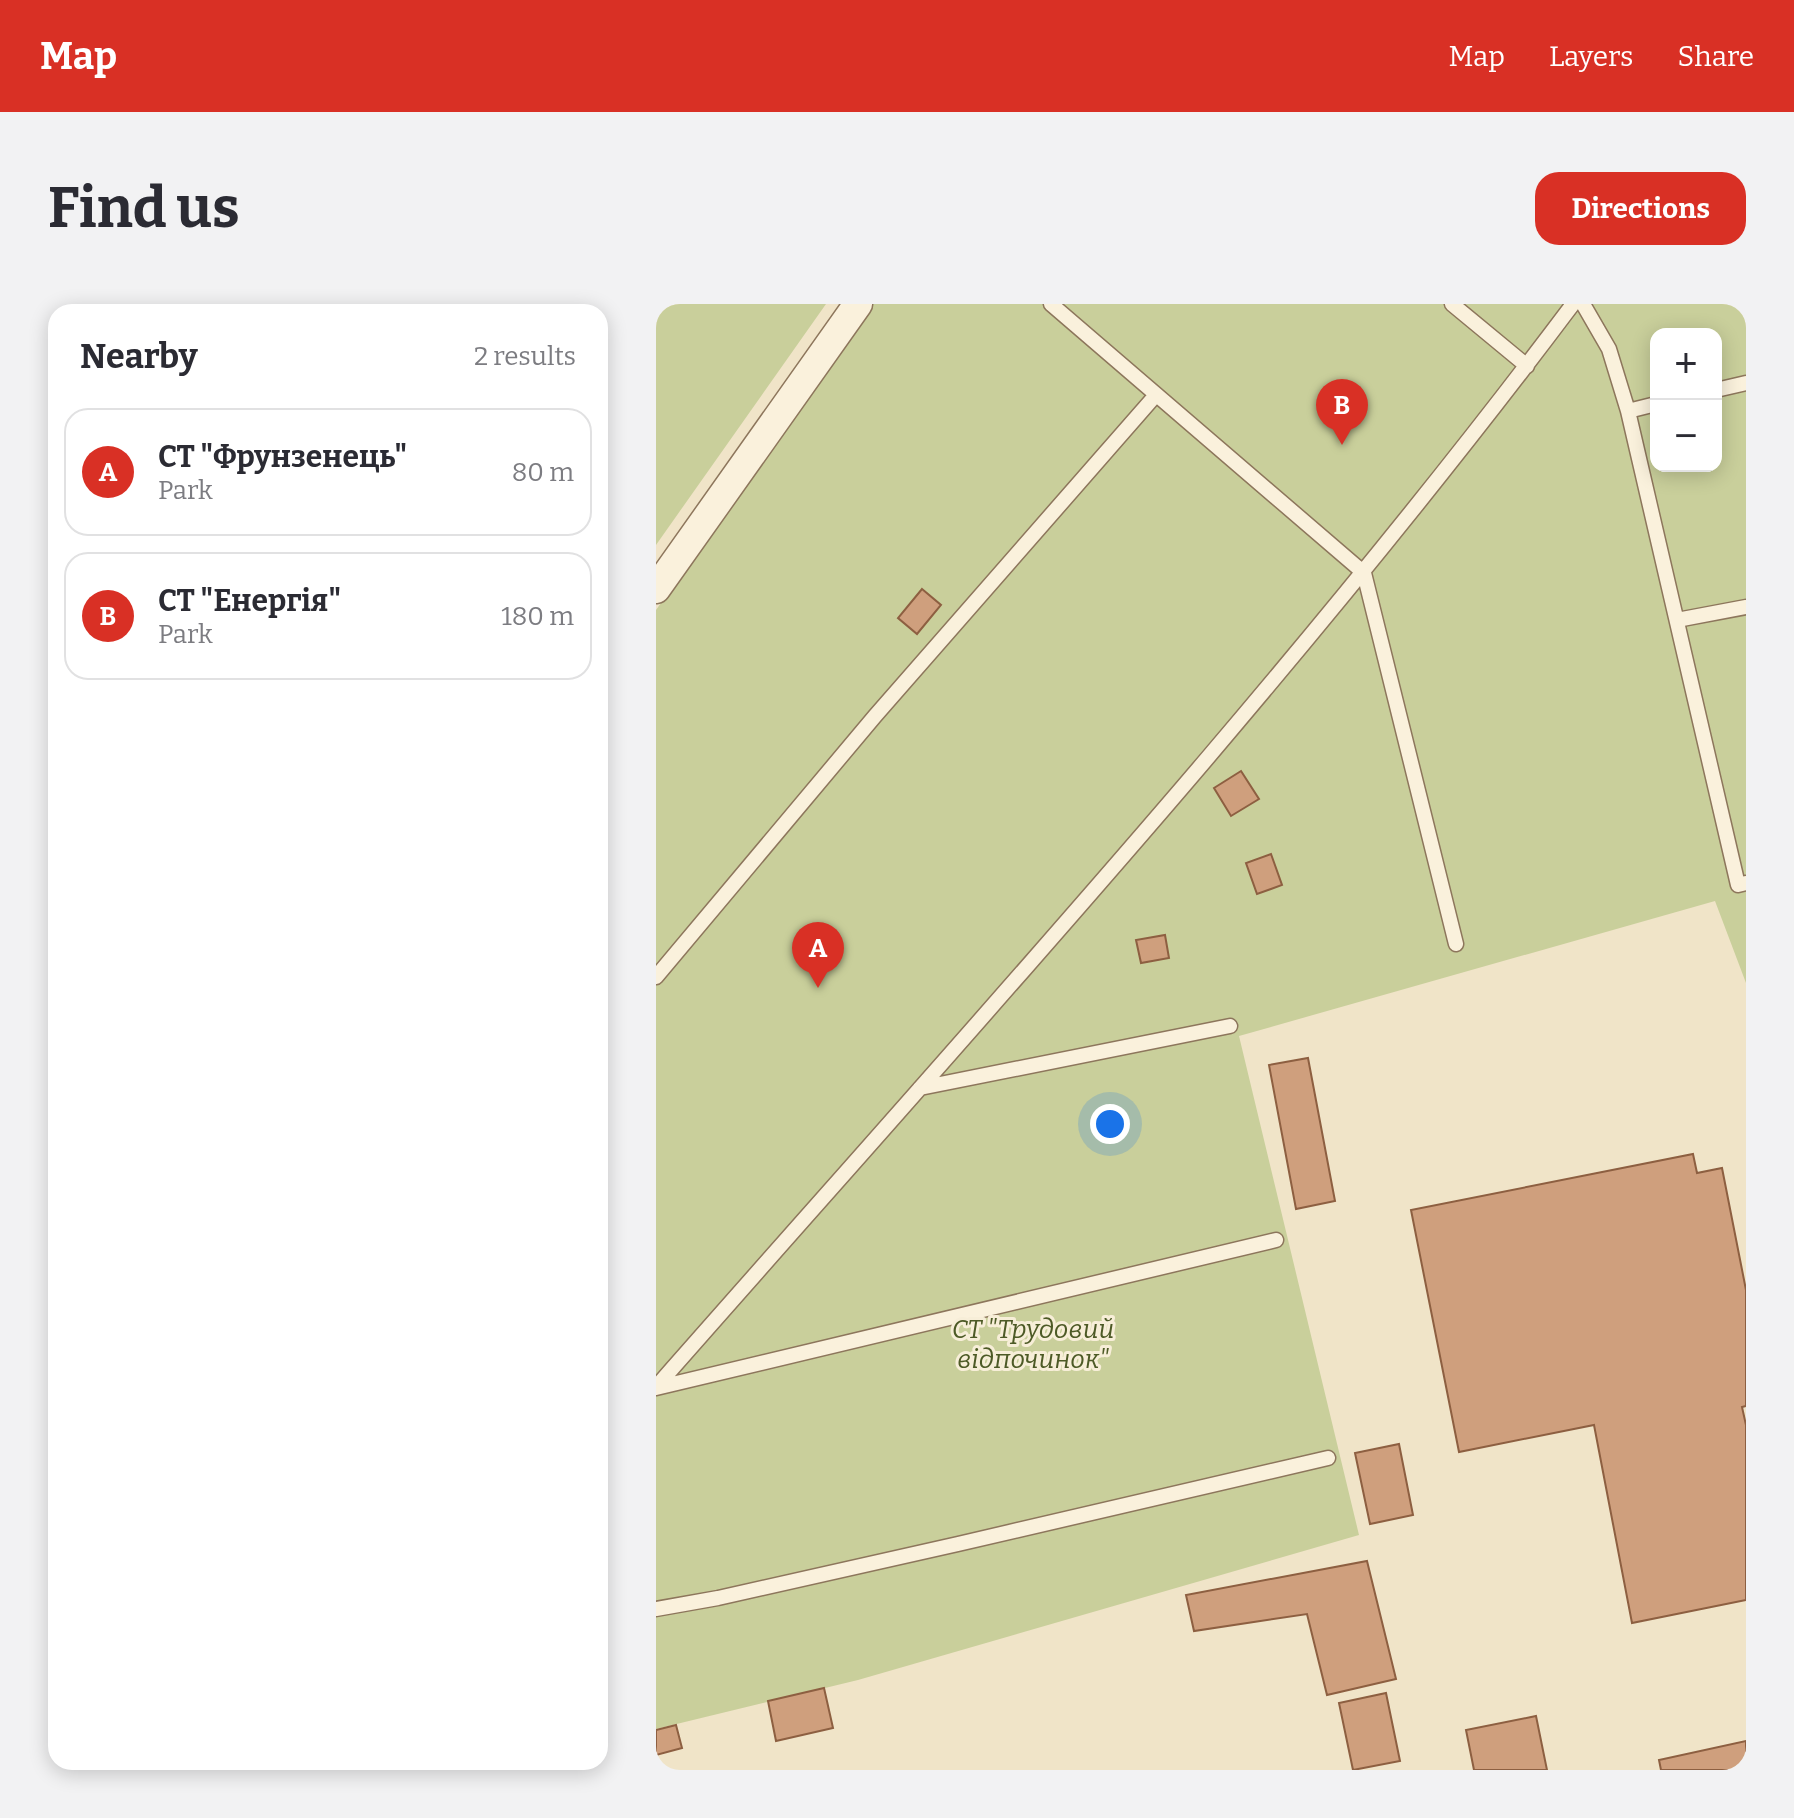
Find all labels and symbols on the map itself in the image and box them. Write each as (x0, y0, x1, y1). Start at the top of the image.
pin: B (1316, 379, 1368, 445)
pin: A (792, 922, 844, 988)
your location (1090, 1104, 1130, 1144)
park label: СТ "Трудовий відпочинок" (952, 1314, 1114, 1375)

